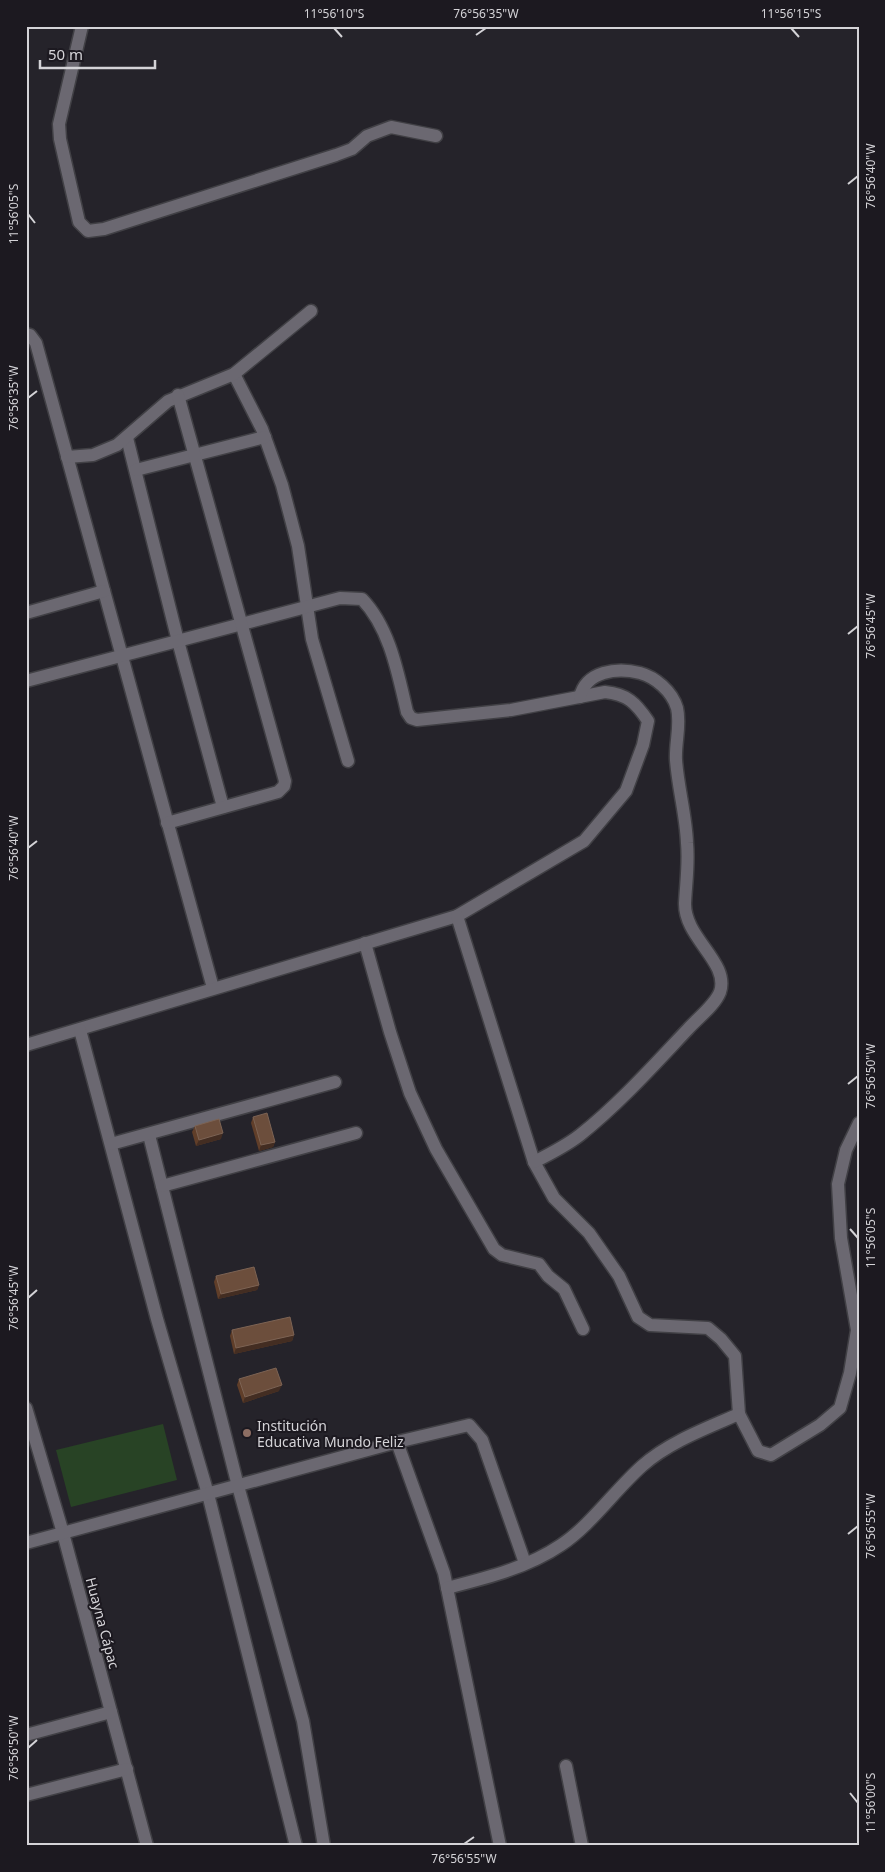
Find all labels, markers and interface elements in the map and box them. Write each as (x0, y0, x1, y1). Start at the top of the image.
text: 11°56'10"S (304, 5, 365, 22)
text: 76°56'35"W (453, 5, 519, 22)
text: 11°56'15"S (761, 5, 822, 22)
scale bar (40, 38, 155, 70)
text: 50 m (48, 44, 83, 64)
text: 76°56'40"W (862, 143, 879, 209)
text: 11°56'05"S (5, 183, 22, 244)
text: 76°56'35"W (5, 365, 22, 431)
text: 76°56'45"W (862, 593, 879, 659)
text: 76°56'40"W (5, 815, 22, 881)
text: 76°56'50"W (862, 1043, 879, 1109)
text: 11°56'05"S (862, 1207, 879, 1268)
text: 76°56'45"W (5, 1265, 22, 1331)
place label: Institución Educativa Mundo Feliz (257, 1416, 404, 1451)
marker: Institución Educativa Mundo Feliz (241, 1427, 253, 1439)
text: 76°56'55"W (862, 1493, 879, 1559)
street label: Huayna Cápac (82, 1575, 124, 1671)
text: 76°56'50"W (5, 1715, 22, 1781)
text: 11°56'00"S (862, 1772, 879, 1833)
text: 76°56'55"W (431, 1850, 497, 1867)

